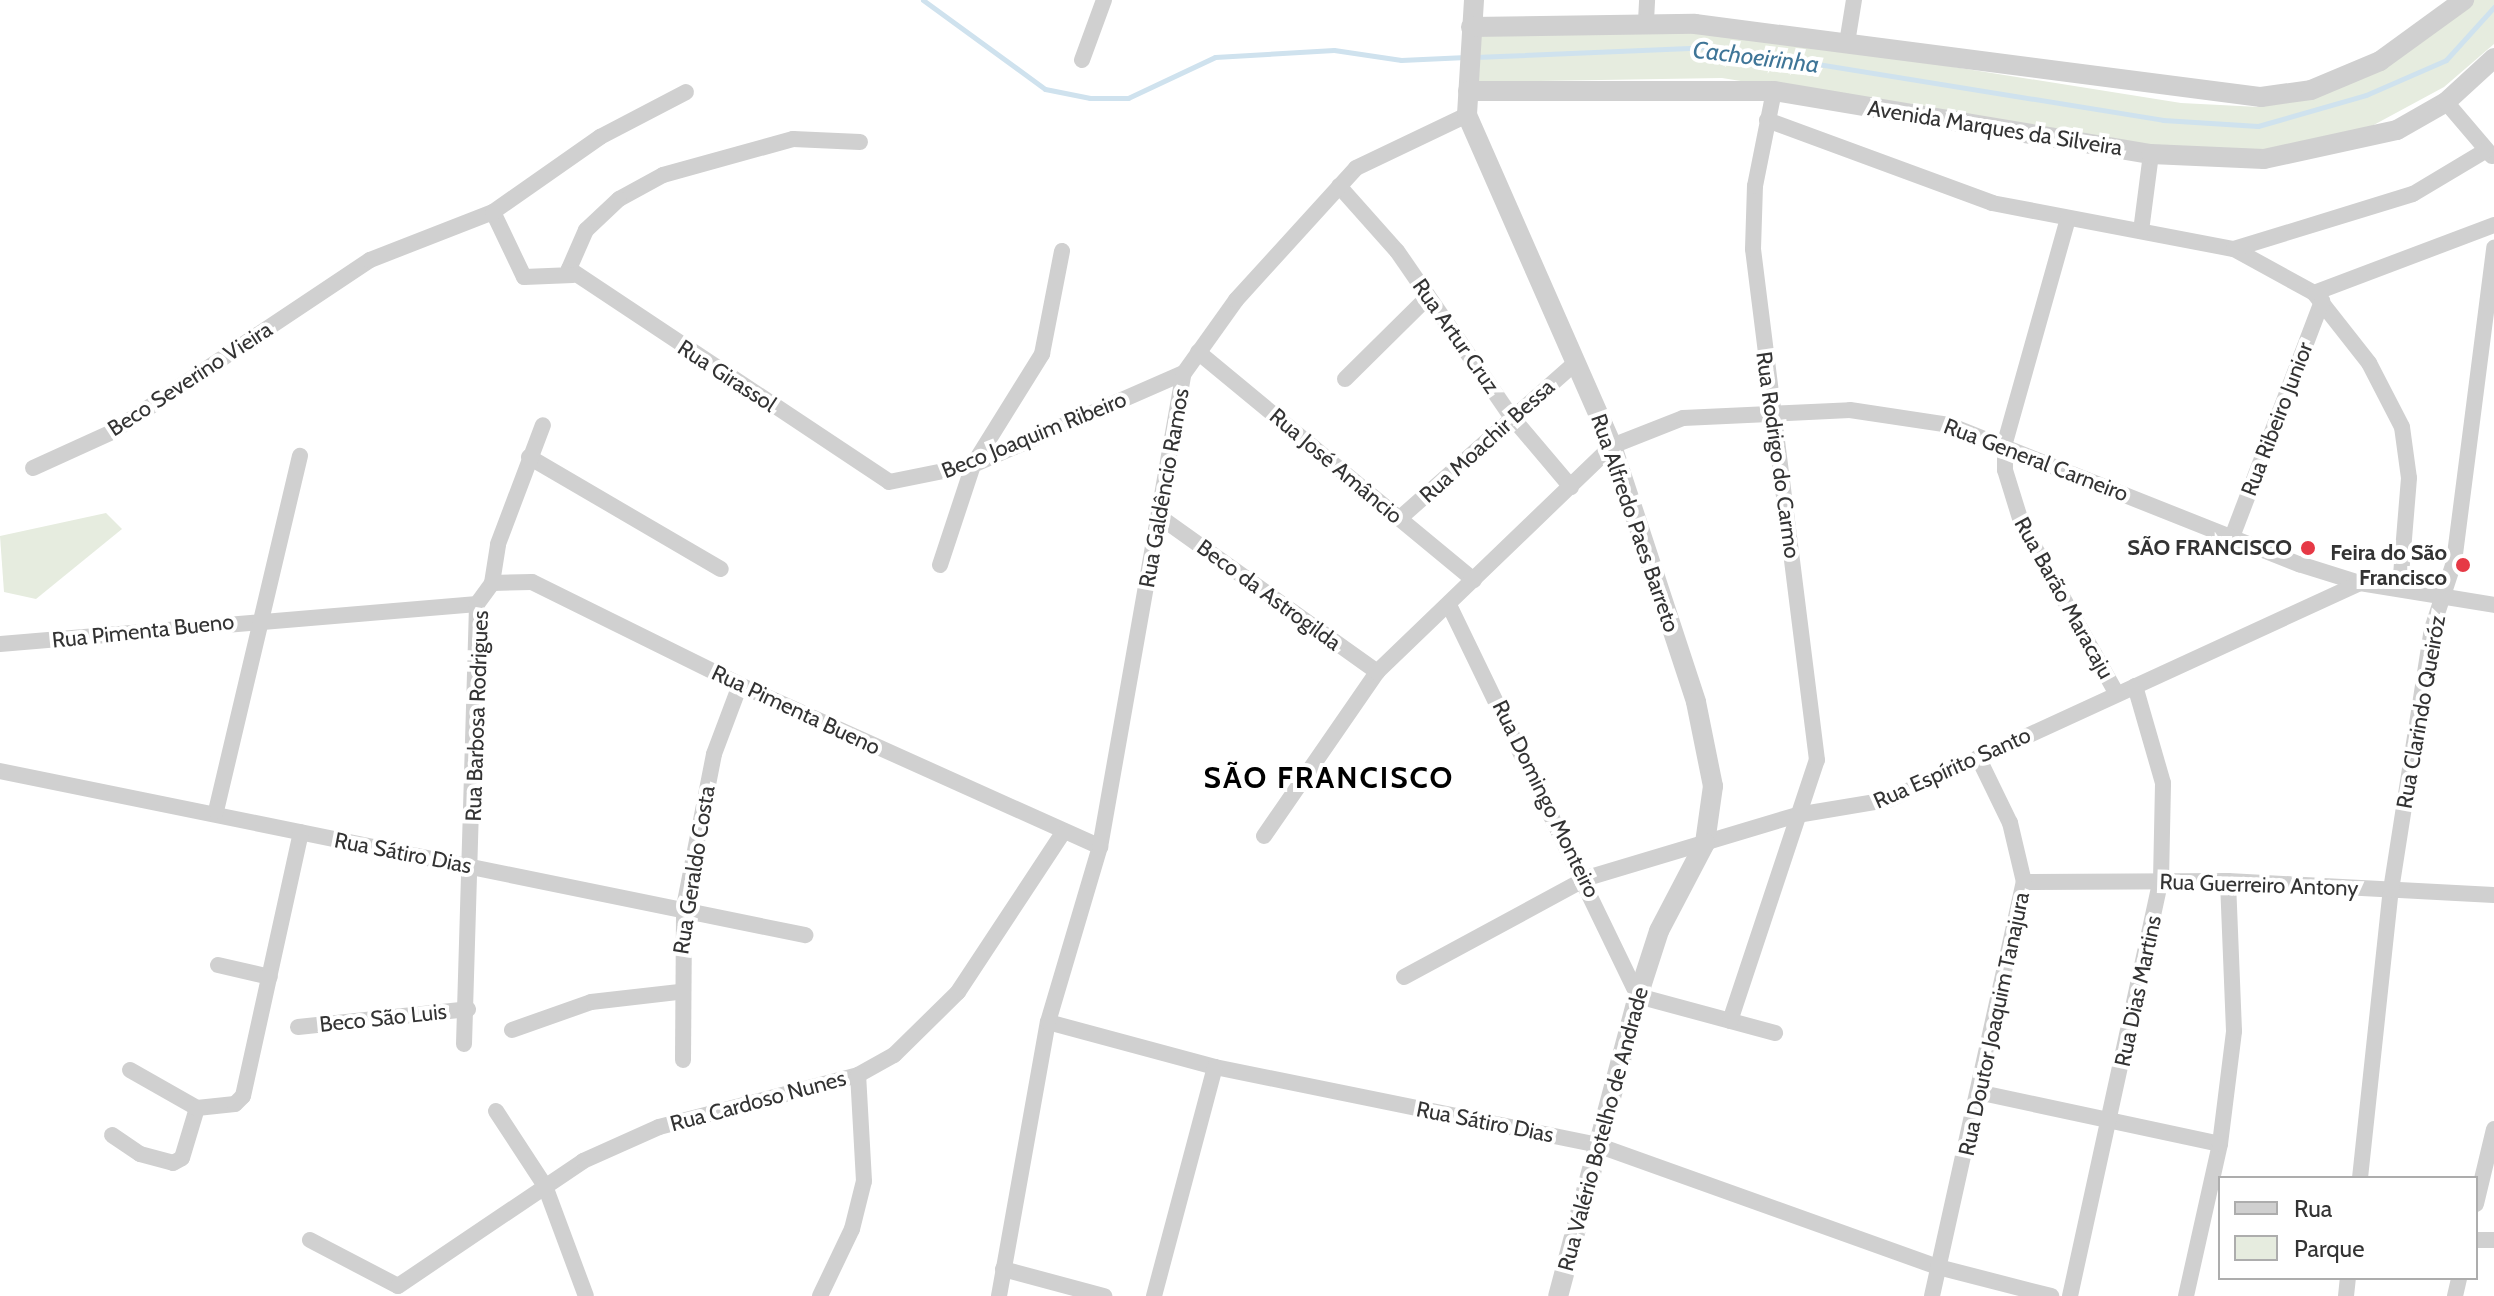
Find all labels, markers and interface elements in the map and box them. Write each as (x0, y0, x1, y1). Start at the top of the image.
water label: Cachoeirinha (1691, 35, 1821, 79)
street label: Avenida Marques da Silveira (1866, 95, 2124, 161)
street label: Rua Artur Cruz (1407, 274, 1505, 398)
street label: Beco Severino Vieira (103, 316, 277, 442)
street label: Rua Girassol (673, 334, 781, 418)
street label: Rua Ribeiro Junior (2236, 338, 2318, 500)
street label: Rua Rodrigo do Carmo (1750, 350, 1806, 560)
street label: Rua Moachir Bessa (1414, 374, 1560, 508)
street label: Beco Joaquim Ribeiro (938, 386, 1130, 484)
street label: Rua Galdêncio Ramos (1133, 386, 1195, 590)
street label: Rua José Amâncio (1264, 403, 1408, 529)
street label: Rua Alfredo Paes Barreto (1585, 410, 1685, 636)
street label: Rua General Carneiro (1940, 413, 2132, 507)
street label: Rua Barão Maracaju (2009, 513, 2119, 683)
street label: Beco da Astrogilda (1192, 534, 1346, 656)
place label: SÃO FRANCISCO (2127, 535, 2292, 561)
marker: SÃO FRANCISCO (2299, 539, 2317, 557)
place label: Feira do São Francisco (2330, 539, 2447, 590)
marker: Feira do São Francisco (2454, 556, 2472, 574)
street label: Rua Pimenta Bueno (51, 608, 235, 654)
street label: Rua Barbosa Rodrigues (460, 610, 494, 822)
street label: Rua Clarindo Queiróz (2391, 613, 2451, 811)
street label: Rua Pimenta Bueno (708, 659, 884, 761)
street label: Rua Domingo Monteiro (1487, 696, 1605, 902)
street label: Rua Espírito Santo (1869, 722, 2035, 814)
district label: SÃO FRANCISCO (1204, 760, 1454, 796)
street label: Rua Geraldo Costa (668, 784, 720, 956)
street label: Rua Sátiro Dias (332, 827, 474, 879)
street label: Rua Guerreiro Antony (2159, 868, 2359, 902)
street label: Rua Doutor Joaquim Tanajura (1953, 890, 2035, 1158)
street label: Rua Dias Martins (2109, 913, 2167, 1069)
street label: Rua Valério Botelho de Andrade (1552, 984, 1654, 1274)
street label: Beco São Luis (318, 998, 448, 1038)
street label: Rua Cardoso Nunes (667, 1065, 849, 1137)
street label: Rua Sátiro Dias (1414, 1096, 1556, 1148)
legend (2218, 1176, 2478, 1280)
text: Rua (2294, 1194, 2332, 1223)
text: Parque (2294, 1234, 2364, 1263)

